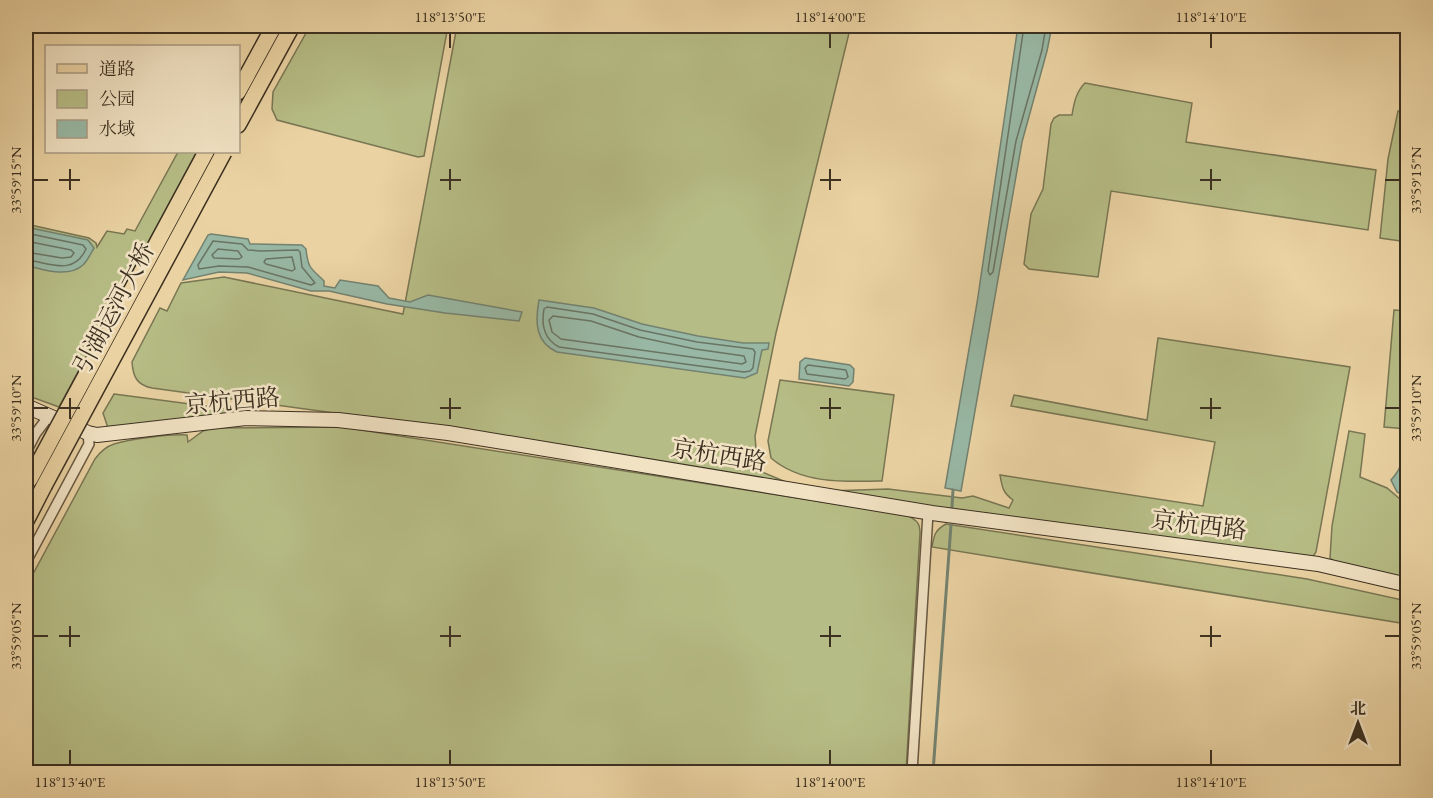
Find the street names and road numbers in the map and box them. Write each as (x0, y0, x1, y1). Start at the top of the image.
street label: 引湖运河大桥 (66, 237, 161, 379)
street label: 京杭西路 (183, 381, 281, 420)
street label: 京杭西路 (669, 432, 769, 477)
street label: 京杭西路 (1150, 503, 1249, 546)

